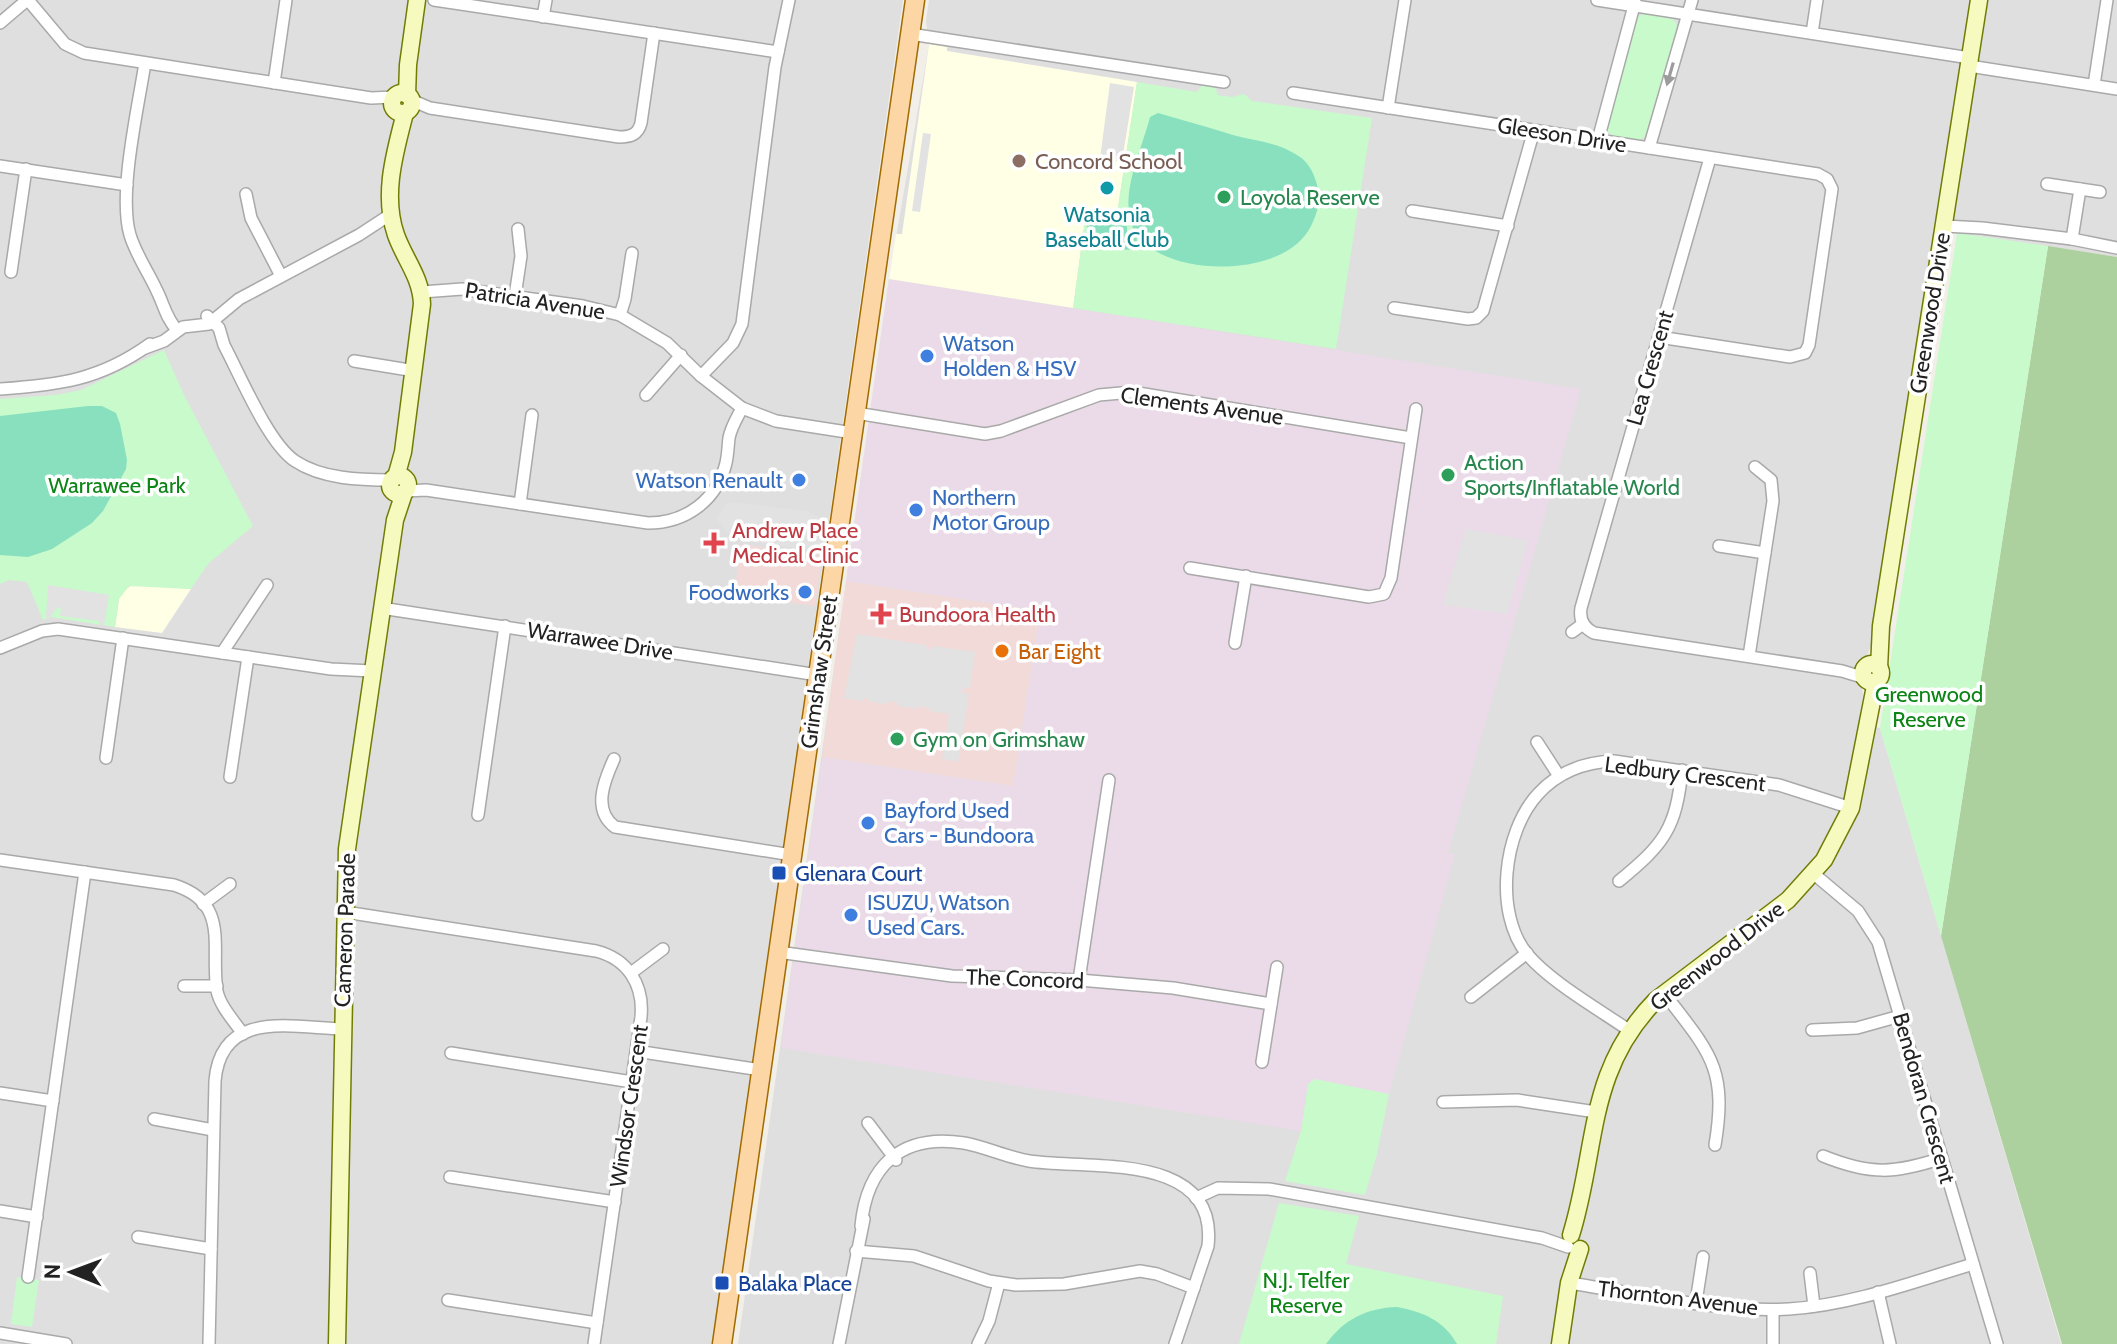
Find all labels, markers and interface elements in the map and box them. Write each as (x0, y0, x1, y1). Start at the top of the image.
one-way arrow (1663, 62, 1676, 86)
street label: Gleeson Drive (1496, 111, 1628, 159)
place label: Concord School (1035, 148, 1183, 175)
marker: Concord School (1010, 152, 1028, 170)
marker: Watsonia Baseball Club (1098, 179, 1116, 197)
place label: Loyola Reserve (1240, 184, 1380, 211)
marker: Loyola Reserve (1215, 188, 1233, 206)
place label: Watsonia Baseball Club (1045, 201, 1169, 253)
street label: Greenwood Drive (1904, 231, 1956, 395)
street label: Patricia Avenue (463, 277, 607, 325)
street label: Lea Crescent (1621, 307, 1679, 429)
place label: Watson Holden & HSV (943, 330, 1077, 382)
marker: Watson Holden & HSV (918, 347, 936, 365)
street label: Clements Avenue (1119, 381, 1285, 431)
place label: Action Sports/Inflatable World (1464, 449, 1680, 501)
marker: Action Sports/Inflatable World (1439, 466, 1457, 484)
place label: Watson Renault (636, 467, 784, 494)
marker: Watson Renault (790, 471, 808, 489)
park label: Warrawee Park (48, 472, 186, 499)
place label: Northern Motor Group (932, 484, 1050, 536)
marker: Northern Motor Group (907, 501, 925, 519)
place label: Andrew Place Medical Clinic (732, 517, 859, 569)
marker: Andrew Place Medical Clinic (703, 532, 725, 554)
place label: Foodworks (688, 579, 789, 606)
marker: Foodworks (796, 583, 814, 601)
street label: Grimshaw Street (795, 593, 843, 750)
place label: Bundoora Health (899, 601, 1056, 628)
marker: Bundoora Health (870, 603, 892, 625)
street label: Warrawee Drive (525, 616, 675, 666)
place label: Bar Eight (1018, 638, 1102, 665)
marker: Bar Eight (993, 642, 1011, 660)
park label: Greenwood Reserve (1875, 681, 1983, 733)
place label: Gym on Grimshaw (913, 726, 1085, 753)
marker: Gym on Grimshaw (888, 730, 906, 748)
street label: Ledbury Crescent (1603, 751, 1768, 797)
place label: Bayford Used Cars - Bundoora (884, 797, 1034, 849)
marker: Bayford Used Cars - Bundoora (859, 814, 877, 832)
street label: Cameron Parade (329, 852, 361, 1008)
place label: Glenara Court (795, 860, 923, 887)
marker: Glenara Court (770, 864, 788, 882)
place label: ISUZU, Watson Used Cars. (867, 889, 1010, 941)
street label: Greenwood Drive (1645, 895, 1789, 1017)
marker: ISUZU, Watson Used Cars. (842, 906, 860, 924)
street label: The Concord (965, 963, 1085, 995)
street label: Bendoran Crescent (1887, 1009, 1961, 1187)
street label: Windsor Crescent (604, 1022, 654, 1189)
north arrow (32, 1232, 112, 1312)
text: N (39, 1264, 66, 1280)
park label: N.J. Telfer Reserve (1263, 1267, 1350, 1319)
place label: Balaka Place (738, 1270, 852, 1297)
marker: Balaka Place (713, 1274, 731, 1292)
street label: Thornton Avenue (1596, 1275, 1760, 1321)

